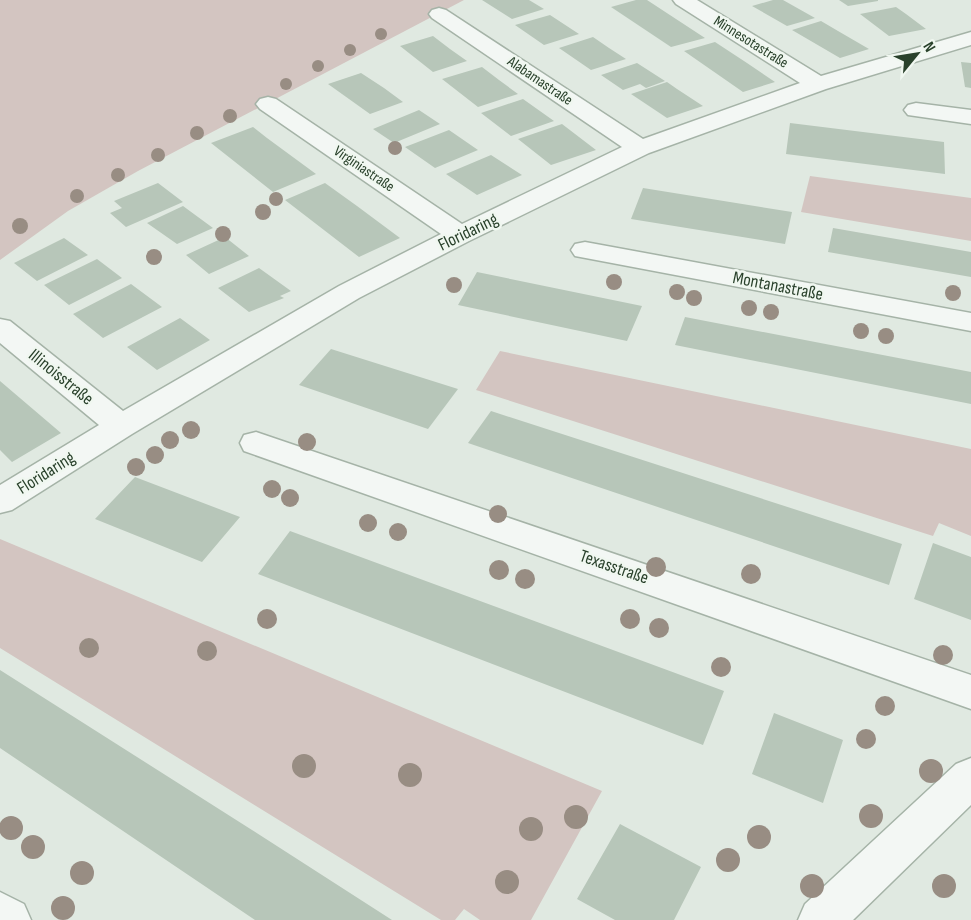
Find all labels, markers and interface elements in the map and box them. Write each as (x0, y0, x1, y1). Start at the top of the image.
street label: Minnesotastraße (710, 12, 792, 72)
north arrow (887, 24, 947, 84)
text: N (918, 39, 939, 56)
street label: Alabamastraße (503, 52, 576, 110)
street label: Virginiastraße (330, 142, 398, 196)
street label: Floridaring (435, 209, 501, 255)
street label: Montanastraße (731, 267, 825, 305)
street label: Illinoisstraße (24, 344, 98, 410)
street label: Floridaring (13, 447, 79, 499)
street label: Texasstraße (577, 545, 651, 589)

